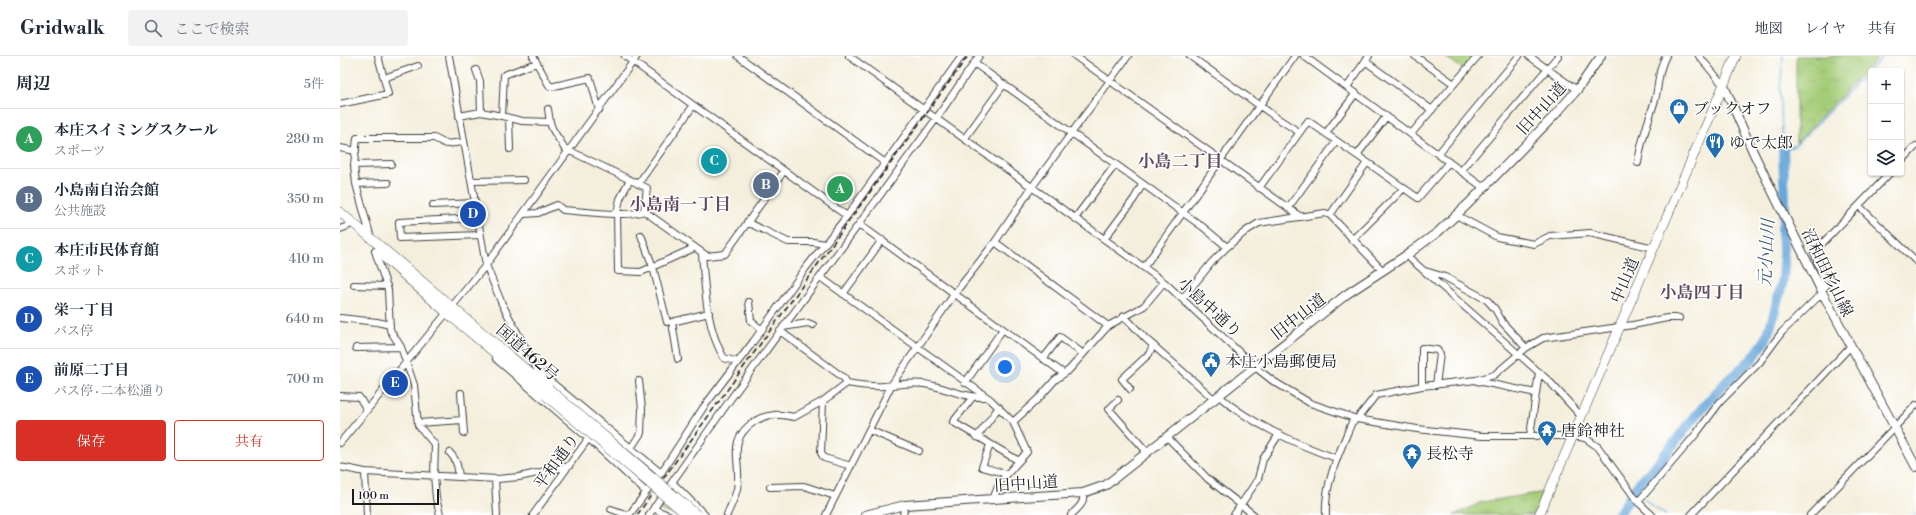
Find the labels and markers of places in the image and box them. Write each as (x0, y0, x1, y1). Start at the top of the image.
shop icon: ブックオフ (1668, 97, 1690, 125)
place label: ブックオフ (1693, 99, 1771, 119)
restaurant icon: ゆで太郎 (1704, 131, 1726, 159)
place label: ゆで太郎 (1729, 133, 1793, 153)
pin: C (701, 146, 727, 176)
pin: B (753, 170, 779, 200)
pin: A (827, 174, 853, 204)
pin: D (460, 199, 486, 229)
public building icon: 本庄小島郵便局 (1200, 350, 1222, 378)
place label: 本庄小島郵便局 (1225, 352, 1337, 372)
pin: E (382, 368, 408, 398)
temple icon: 唐鈴神社 (1536, 419, 1558, 447)
place label: 唐鈴神社 (1561, 421, 1625, 441)
temple icon: 長松寺 (1401, 442, 1423, 470)
place label: 長松寺 (1426, 444, 1474, 464)

